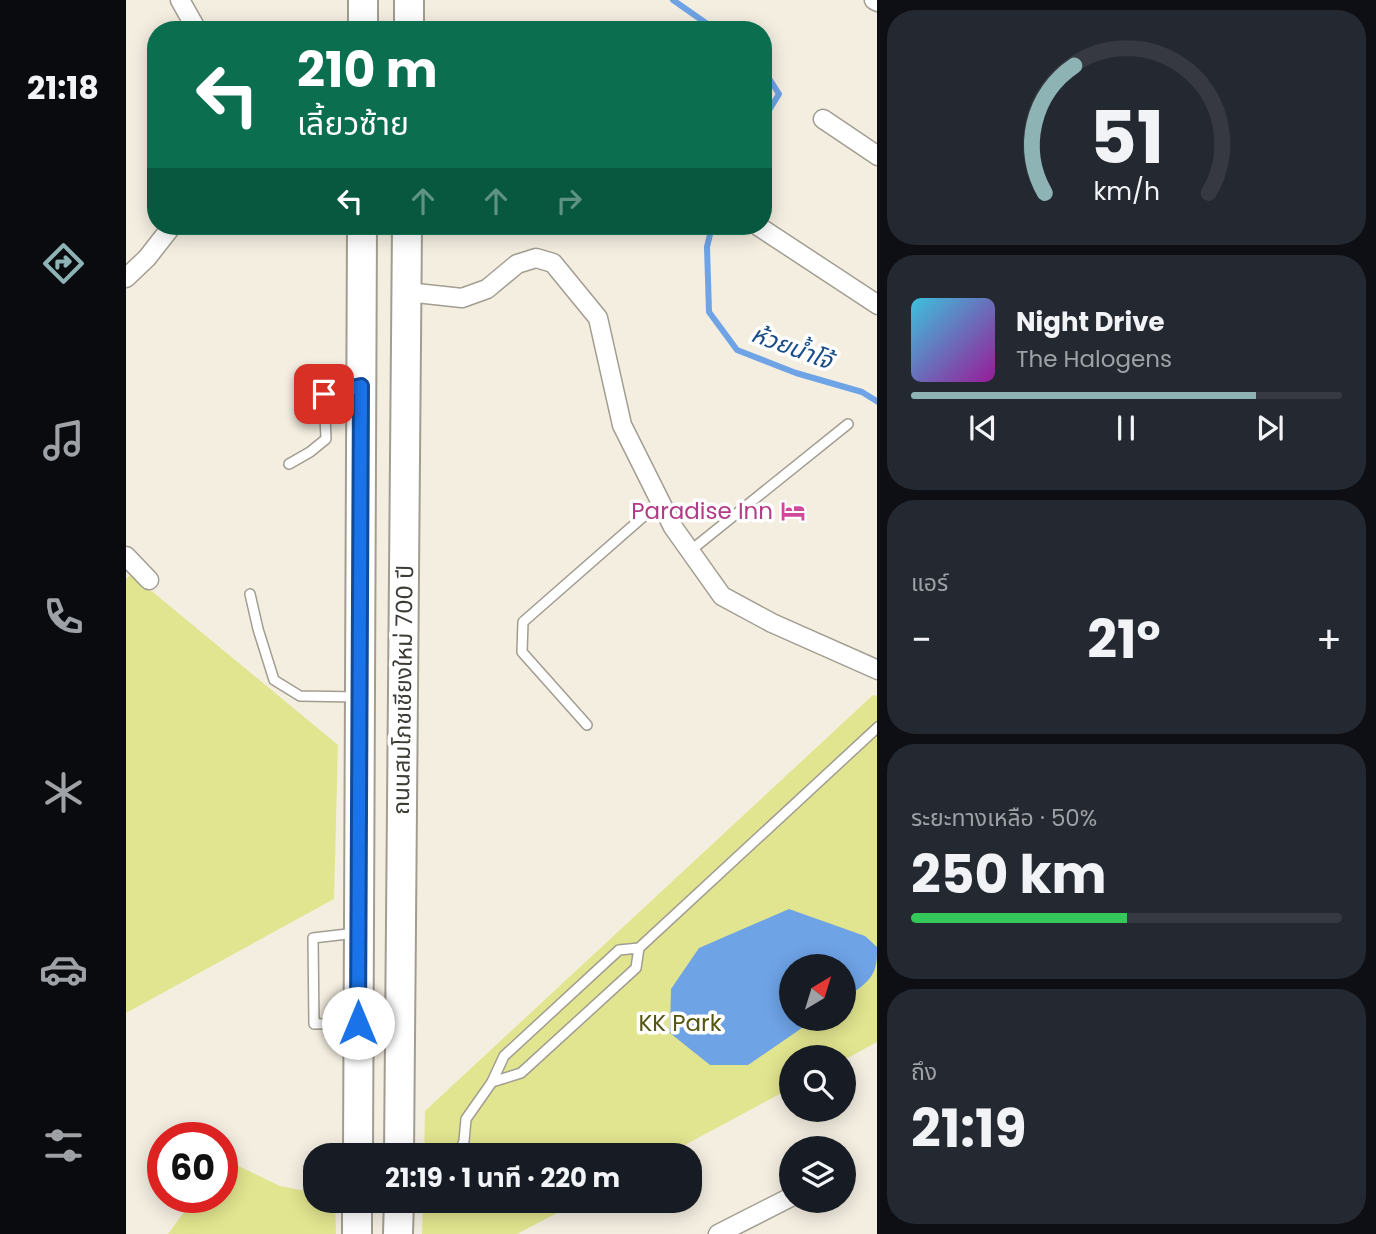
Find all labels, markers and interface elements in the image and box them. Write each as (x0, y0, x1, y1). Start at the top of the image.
text: 210 m (297, 36, 438, 104)
icon: left (182, 49, 273, 140)
text: 21:18 (27, 65, 99, 110)
text: 51 (1089, 88, 1164, 189)
text: เลี้ยวซ้าย (297, 101, 409, 146)
text: km/h (1093, 174, 1160, 209)
icon: left (331, 182, 369, 220)
icon: ahead (404, 182, 442, 220)
icon: ahead (477, 182, 515, 220)
icon: right (550, 182, 588, 220)
icon: directions (39, 239, 88, 288)
text: Night Drive (1016, 304, 1164, 340)
water label: ห้วยน้ำโจ้ (747, 317, 840, 378)
text: The Halogens (1016, 343, 1172, 375)
pin (294, 364, 354, 424)
icon: arrive (305, 375, 343, 413)
icon: previous (964, 409, 1002, 447)
icon: pause (1107, 409, 1145, 447)
icon: next (1251, 409, 1289, 447)
icon: music (39, 416, 88, 465)
place label: Paradise Inn (631, 495, 773, 527)
hotel icon: Paradise Inn (779, 497, 807, 525)
street label: ถนนสมโภชเชียงใหม่ 700 ปี (385, 565, 421, 815)
text: แอร์ (911, 567, 948, 599)
icon: phone (39, 592, 88, 641)
text: 21° (1087, 603, 1161, 676)
text: − (911, 613, 932, 666)
text: + (1316, 613, 1342, 666)
icon: climate (39, 768, 88, 817)
text: ระยะทางเหลือ · 50% (911, 802, 1097, 834)
text: 250 km (911, 838, 1107, 911)
icon: car (39, 945, 88, 994)
north arrow (779, 954, 856, 1031)
map controls (779, 954, 856, 1213)
position arrow (321, 986, 395, 1060)
park label: KK Park (639, 1007, 722, 1039)
button: search (779, 1045, 856, 1122)
text: ถึง (911, 1056, 937, 1088)
text: 21:19 (911, 1092, 1027, 1165)
icon: filters (39, 1121, 88, 1170)
speed limit sign: 60 (147, 1122, 238, 1213)
button: layers (779, 1136, 856, 1213)
text: 21:19 · 1 นาที · 220 m (385, 1160, 620, 1196)

